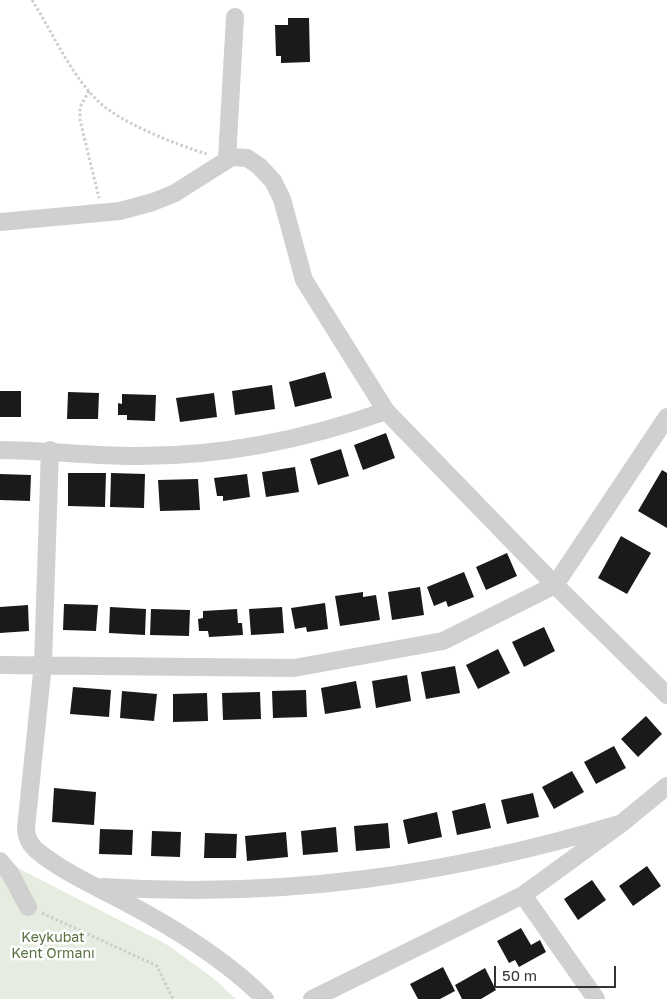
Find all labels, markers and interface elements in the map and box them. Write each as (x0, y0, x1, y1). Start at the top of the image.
park label: Keykubat Kent Ormanı (11, 930, 95, 962)
scale bar (497, 956, 620, 988)
text: 50 m (502, 966, 537, 984)

